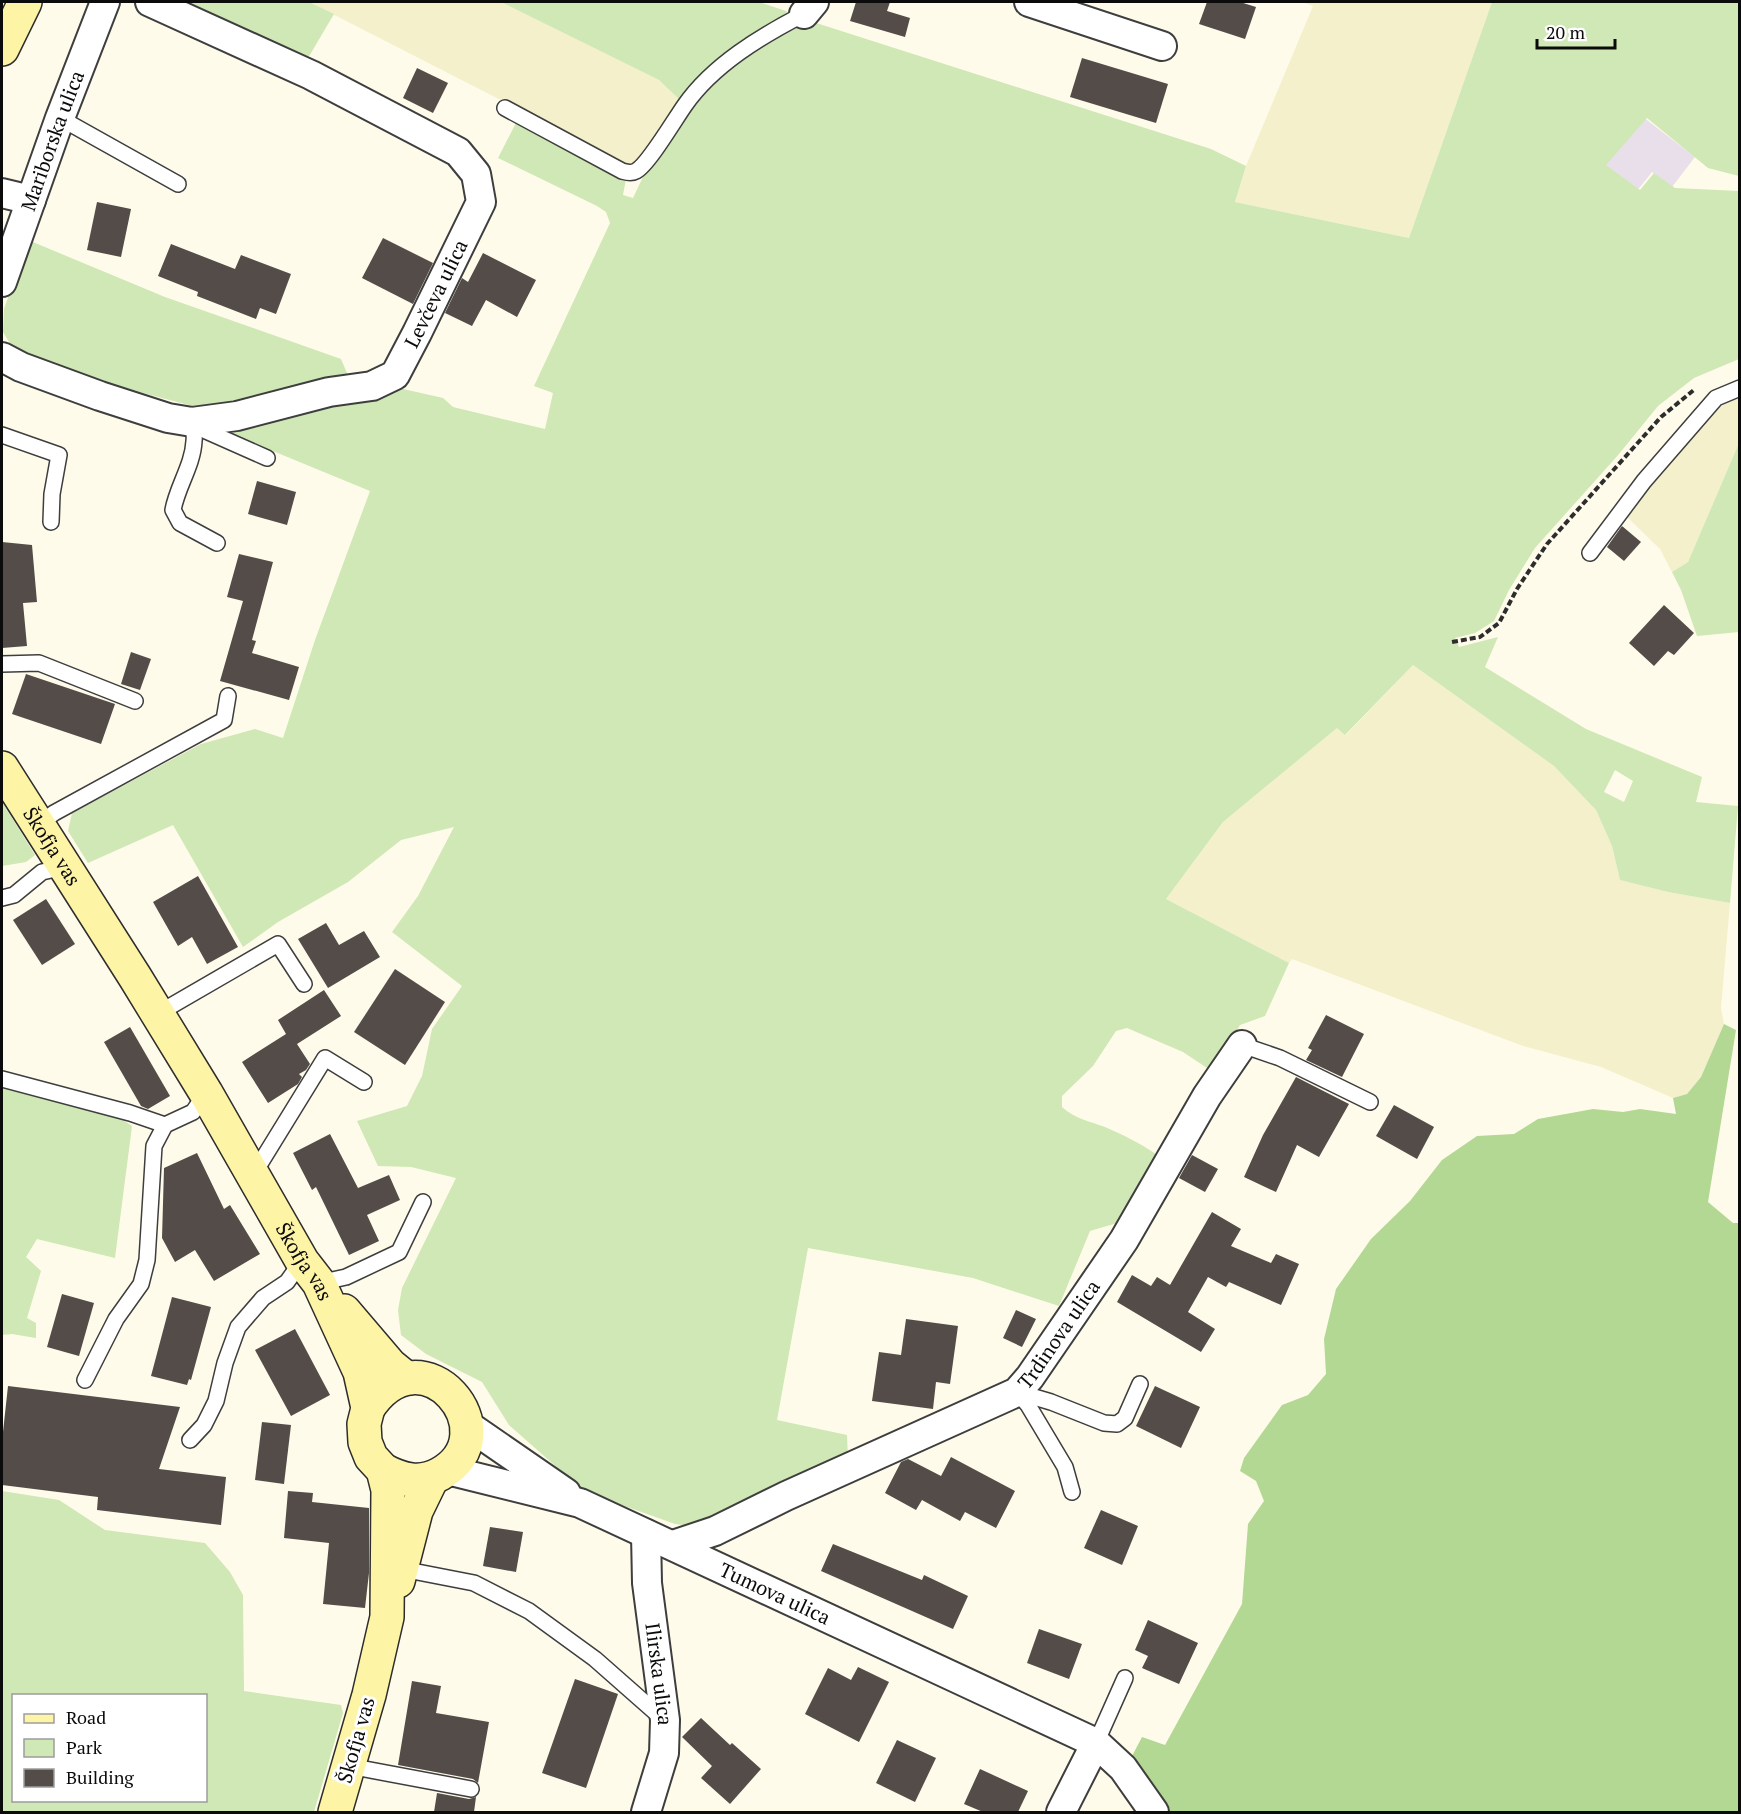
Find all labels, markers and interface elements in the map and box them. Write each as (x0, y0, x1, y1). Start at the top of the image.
scale bar (1537, 12, 1615, 50)
text: 20 m (1546, 20, 1586, 44)
street label: Mariborska ulica (14, 66, 90, 215)
street label: Levčeva ulica (398, 235, 474, 352)
street label: Škofja vas (17, 802, 87, 891)
street label: Škofja vas (270, 1217, 339, 1305)
street label: Trdinova ulica (1011, 1274, 1106, 1395)
street label: Tumova ulica (715, 1556, 835, 1631)
street label: Ilirska ulica (639, 1621, 679, 1726)
legend (12, 1694, 207, 1802)
street label: Škofja vas (330, 1694, 381, 1786)
text: Road (66, 1705, 106, 1729)
text: Park (66, 1735, 103, 1759)
text: Building (66, 1765, 134, 1789)

